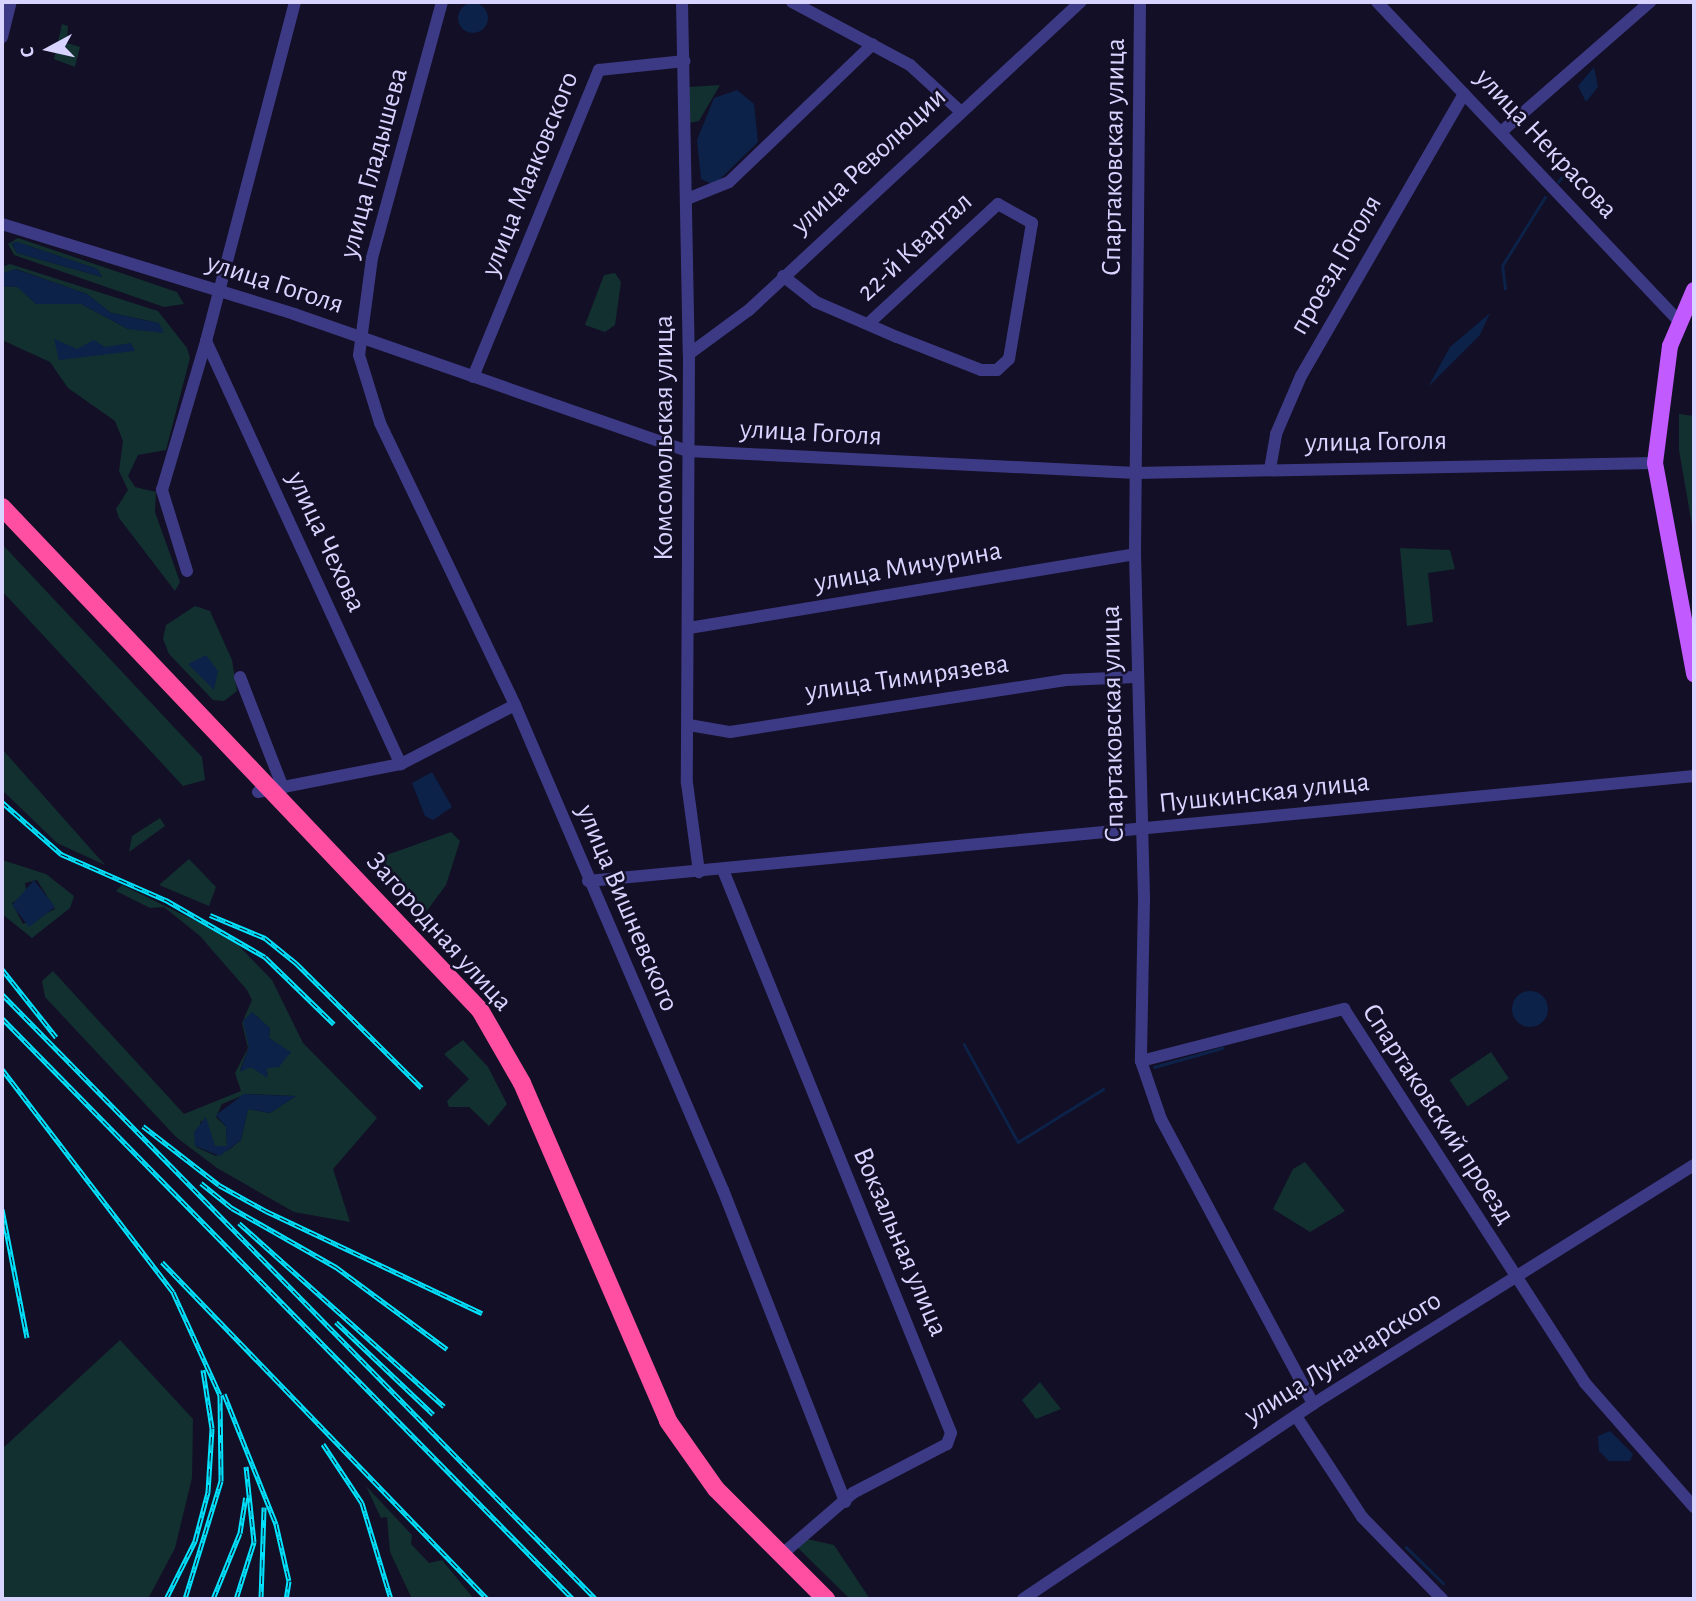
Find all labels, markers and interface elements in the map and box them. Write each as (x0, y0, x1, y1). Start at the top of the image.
north arrow (14, 14, 84, 84)
street label: Спартаковская улица (1095, 38, 1133, 276)
text: С (18, 45, 38, 59)
street label: улица Некрасова (1468, 62, 1624, 226)
street label: улица Гладышева (332, 64, 416, 262)
street label: улица Маяковского (474, 67, 586, 281)
street label: улица Революции (784, 81, 954, 241)
street label: 22-й Квартал (850, 185, 980, 309)
street label: проезд Гоголя (1282, 189, 1390, 341)
street label: улица Гоголя (202, 246, 348, 322)
street label: Комсомольская улица (647, 315, 681, 561)
street label: улица Гоголя (739, 413, 883, 453)
street label: улица Гоголя (1305, 424, 1447, 460)
street label: улица Чехова (279, 466, 373, 618)
street label: улица Мичурина (812, 534, 1004, 600)
street label: Спартаковская улица (1094, 605, 1132, 843)
street label: улица Тимирязева (803, 647, 1011, 709)
street label: Пушкинская улица (1157, 765, 1371, 821)
street label: улица Вишневского (568, 800, 686, 1016)
street label: Загородная улица (359, 845, 519, 1019)
street label: Спартаковский проезд (1354, 997, 1522, 1231)
street label: Вокзальная улица (845, 1143, 955, 1341)
street label: улица Луначарского (1238, 1284, 1448, 1432)

